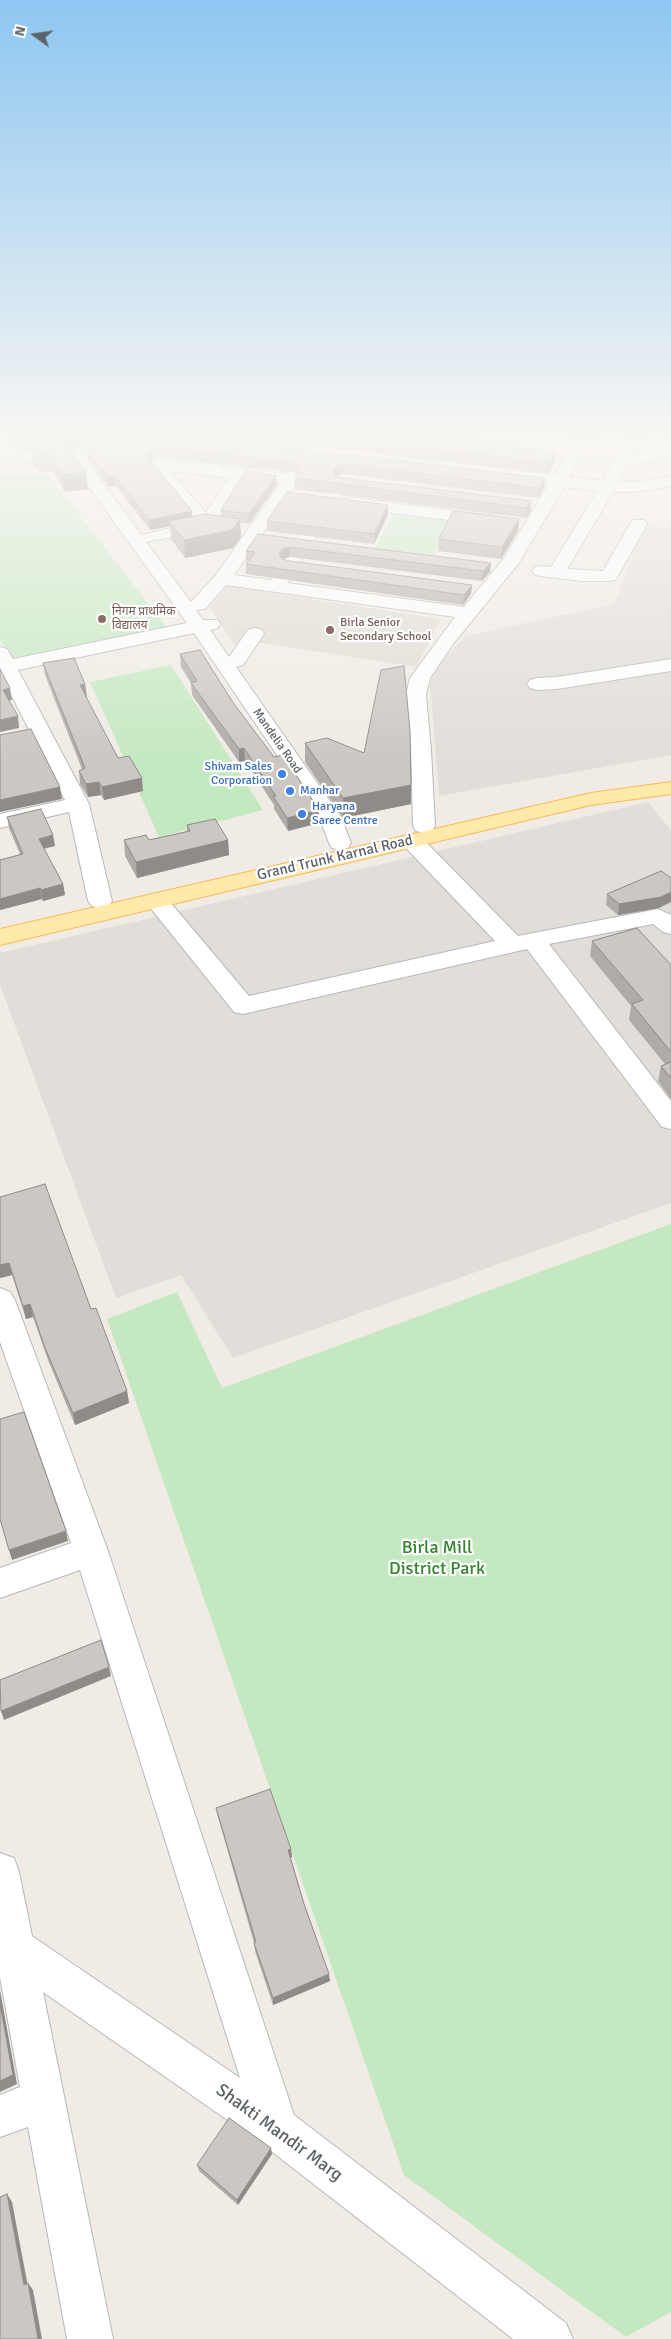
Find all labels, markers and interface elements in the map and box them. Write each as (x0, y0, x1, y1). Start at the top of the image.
north arrow (10, 10, 60, 60)
text: N (11, 24, 29, 38)
place label: निगम प्राथमिक विद्यालय (112, 605, 175, 633)
marker: निगम प्राथमिक विद्यालय (96, 613, 108, 625)
place label: Birla Senior Secondary School (340, 616, 431, 644)
marker: Birla Senior Secondary School (324, 624, 336, 636)
street label: Mandelia Road (249, 706, 305, 776)
place label: Shivam Sales Corporation (205, 760, 272, 788)
marker: Shivam Sales Corporation (276, 768, 288, 780)
place label: Manhar (300, 784, 339, 798)
marker: Manhar (284, 785, 296, 797)
place label: Haryana Saree Centre (312, 800, 378, 828)
marker: Haryana Saree Centre (296, 808, 308, 820)
street label: Grand Trunk Karnal Road (255, 831, 415, 885)
park label: Birla Mill District Park (389, 1537, 485, 1580)
street label: Shakti Mandir Marg (211, 2080, 347, 2186)

